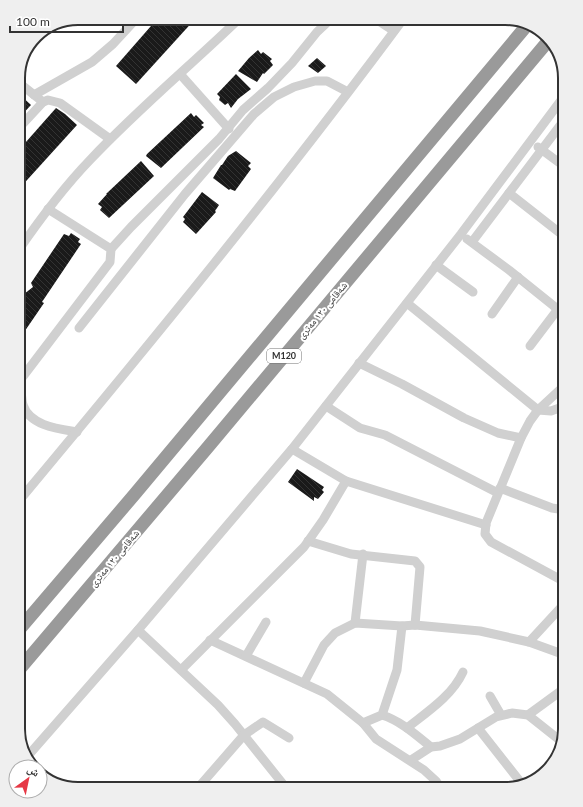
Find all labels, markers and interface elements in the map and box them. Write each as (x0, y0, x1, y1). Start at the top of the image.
scale bar (10, 8, 123, 34)
text: 100 m (16, 14, 50, 29)
street label: شەقامی ١٢٠ مەتری (295, 279, 350, 342)
road number: M120 (267, 349, 301, 363)
street label: شەقامی ١٢٠ مەتری (87, 527, 142, 590)
north arrow (8, 759, 48, 799)
text: ش (24, 762, 42, 781)

